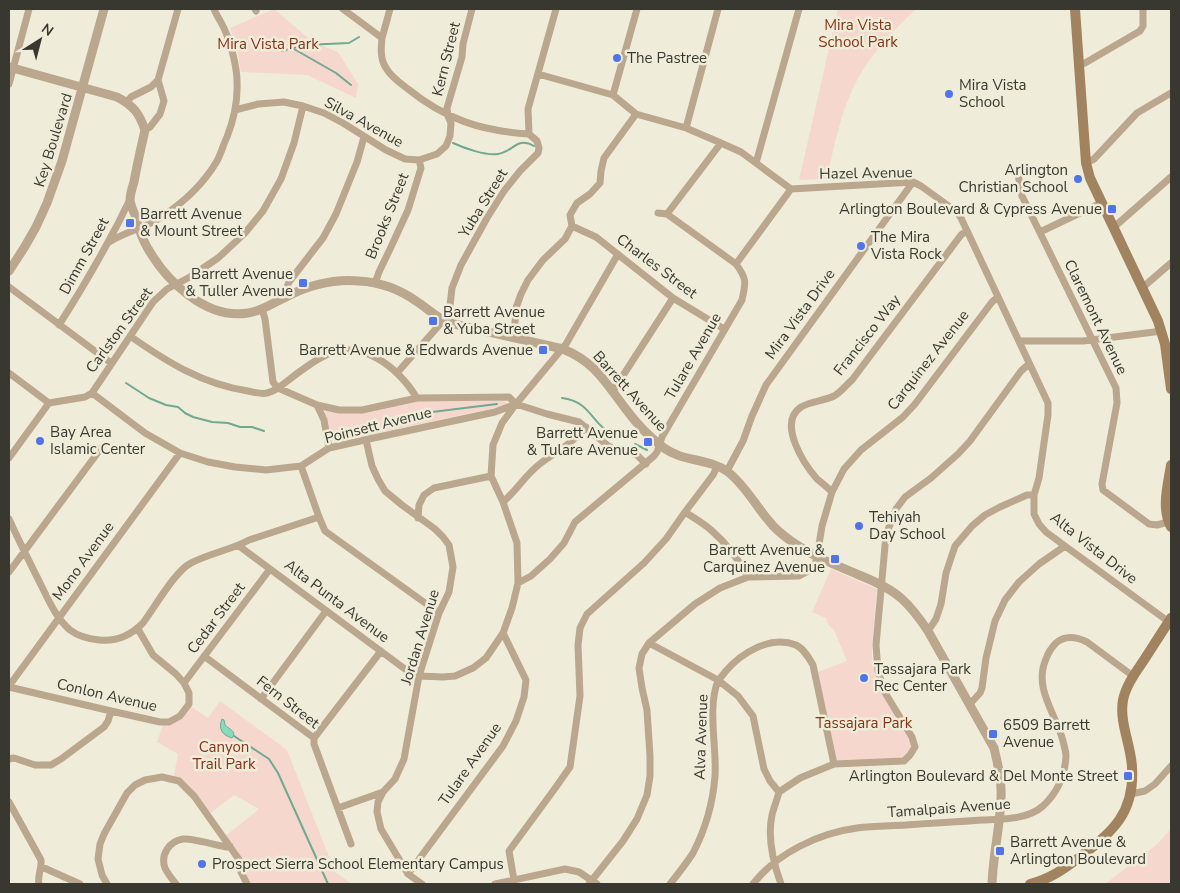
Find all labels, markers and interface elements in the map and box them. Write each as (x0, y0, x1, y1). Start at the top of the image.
north arrow (15, 15, 65, 65)
park label: Mira Vista School Park (818, 15, 898, 52)
text: N (38, 19, 57, 41)
street label: Kern Street (427, 19, 465, 98)
park label: Mira Vista Park (217, 34, 319, 54)
place label: The Pastree (627, 48, 707, 68)
marker: The Pastree (611, 52, 623, 64)
place label: Mira Vista School (959, 75, 1027, 112)
marker: Mira Vista School (943, 88, 955, 100)
street label: Key Boulevard (29, 91, 77, 189)
street label: Silva Avenue (321, 92, 407, 152)
place label: Arlington Christian School (959, 160, 1069, 197)
street label: Hazel Avenue (819, 162, 913, 184)
street label: Yuba Street (453, 164, 512, 242)
street label: Brooks Street (361, 169, 414, 262)
marker: Arlington Christian School (1072, 173, 1084, 185)
place label: Arlington Boulevard & Cypress Avenue (839, 199, 1102, 219)
marker: Arlington Boulevard & Cypress Avenue (1106, 203, 1118, 215)
place label: Barrett Avenue & Mount Street (140, 204, 243, 241)
street label: Dimm Street (55, 213, 114, 298)
marker: Barrett Avenue & Mount Street (124, 217, 136, 229)
place label: The Mira Vista Rock (870, 227, 942, 264)
street label: Charles Street (613, 229, 702, 303)
marker: The Mira Vista Rock (855, 240, 867, 252)
street label: Claremont Avenue (1059, 256, 1133, 378)
place label: Barrett Avenue & Tuller Avenue (185, 264, 293, 301)
street label: Mira Vista Drive (760, 265, 840, 363)
marker: Barrett Avenue & Tuller Avenue (297, 277, 309, 289)
street label: Carlston Street (81, 282, 157, 377)
street label: Francisco Way (829, 290, 905, 380)
place label: Barrett Avenue & Yuba Street (443, 302, 545, 339)
street label: Carquinez Avenue (883, 306, 973, 414)
street label: Tulare Avenue (660, 309, 726, 403)
marker: Barrett Avenue & Yuba Street (427, 315, 439, 327)
place label: Barrett Avenue & Edwards Avenue (299, 340, 533, 360)
marker: Barrett Avenue & Edwards Avenue (537, 344, 549, 356)
street label: Barrett Avenue (588, 346, 672, 436)
street label: Poinsett Avenue (322, 402, 434, 448)
place label: Bay Area Islamic Center (50, 422, 146, 459)
place label: Barrett Avenue & Tulare Avenue (527, 423, 638, 460)
marker: Bay Area Islamic Center (34, 435, 46, 447)
marker: Barrett Avenue & Tulare Avenue (642, 436, 654, 448)
place label: Tehiyah Day School (869, 507, 946, 544)
street label: Alta Vista Drive (1046, 508, 1142, 588)
street label: Mono Avenue (48, 518, 118, 604)
marker: Tehiyah Day School (853, 520, 865, 532)
place label: Barrett Avenue & Carquinez Avenue (703, 540, 826, 577)
marker: Barrett Avenue & Carquinez Avenue (829, 553, 841, 565)
street label: Alta Punta Avenue (280, 555, 394, 647)
street label: Cedar Street (183, 578, 250, 658)
street label: Jordan Avenue (396, 587, 444, 688)
place label: Tassajara Park Rec Center (874, 659, 971, 696)
street label: Fern Street (252, 671, 324, 733)
marker: Tassajara Park Rec Center (858, 672, 870, 684)
street label: Conlon Avenue (55, 674, 159, 716)
street label: Alva Avenue (690, 694, 712, 780)
park label: Tassajara Park (816, 713, 913, 733)
place label: 6509 Barrett Avenue (1003, 715, 1091, 752)
street label: Tulare Avenue (434, 719, 506, 809)
marker: 6509 Barrett Avenue (987, 728, 999, 740)
park label: Canyon Trail Park (193, 737, 256, 774)
place label: Arlington Boulevard & Del Monte Street (849, 766, 1119, 786)
marker: Arlington Boulevard & Del Monte Street (1122, 770, 1134, 782)
street label: Tamalpais Avenue (887, 794, 1011, 822)
place label: Barrett Avenue & Arlington Boulevard (1010, 832, 1146, 869)
marker: Barrett Avenue & Arlington Boulevard (994, 845, 1006, 857)
place label: Prospect Sierra School Elementary Campus (212, 854, 504, 874)
marker: Prospect Sierra School Elementary Campus (196, 858, 208, 870)

